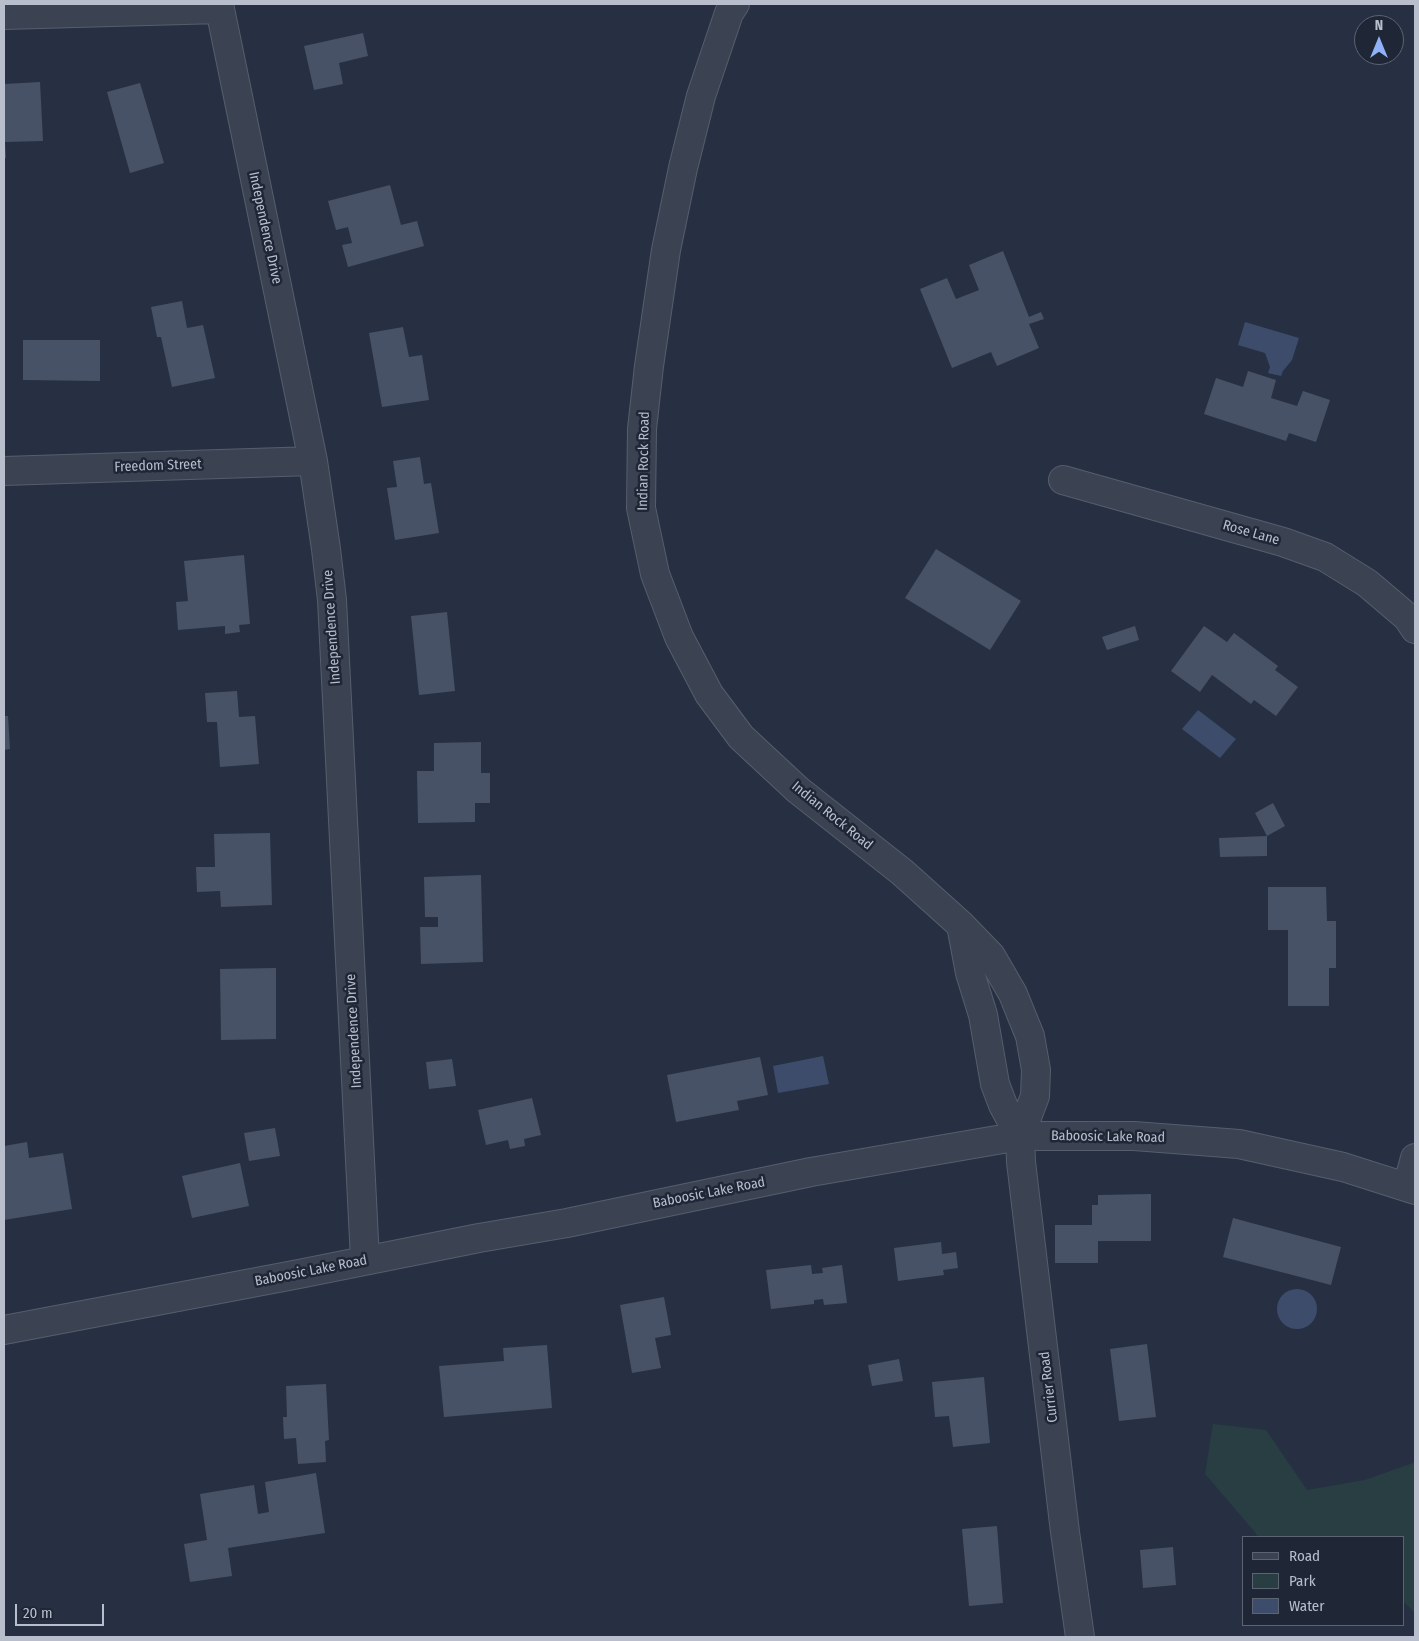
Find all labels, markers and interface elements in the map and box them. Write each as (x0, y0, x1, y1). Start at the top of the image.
north arrow (1354, 15, 1404, 65)
text: N (1375, 17, 1383, 34)
street label: Independence Drive (245, 170, 285, 286)
street label: Indian Rock Road (635, 411, 653, 511)
street label: Freedom Street (114, 456, 202, 476)
street label: Rose Lane (1221, 517, 1281, 549)
street label: Independence Drive (320, 569, 344, 685)
street label: Indian Rock Road (788, 778, 876, 854)
street label: Independence Drive (343, 973, 365, 1089)
street label: Baboosic Lake Road (1051, 1128, 1165, 1146)
street label: Baboosic Lake Road (651, 1174, 767, 1212)
street label: Baboosic Lake Road (253, 1252, 369, 1290)
street label: Currier Road (1036, 1350, 1062, 1424)
legend (1242, 1536, 1404, 1626)
text: Road (1289, 1547, 1320, 1565)
text: Park (1289, 1572, 1316, 1590)
scale bar (18, 1594, 106, 1626)
text: Water (1289, 1597, 1324, 1615)
text: 20 m (23, 1604, 53, 1622)

